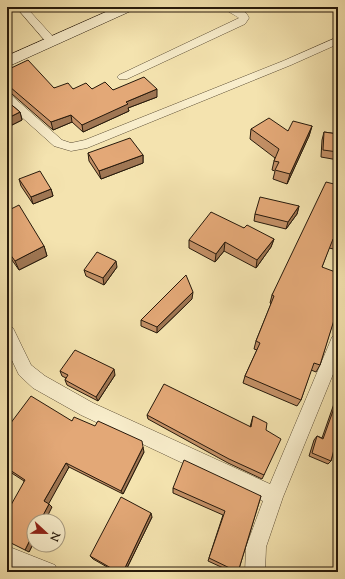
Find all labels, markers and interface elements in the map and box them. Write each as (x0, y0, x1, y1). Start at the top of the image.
north arrow (26, 513, 66, 553)
text: N (45, 528, 64, 544)

